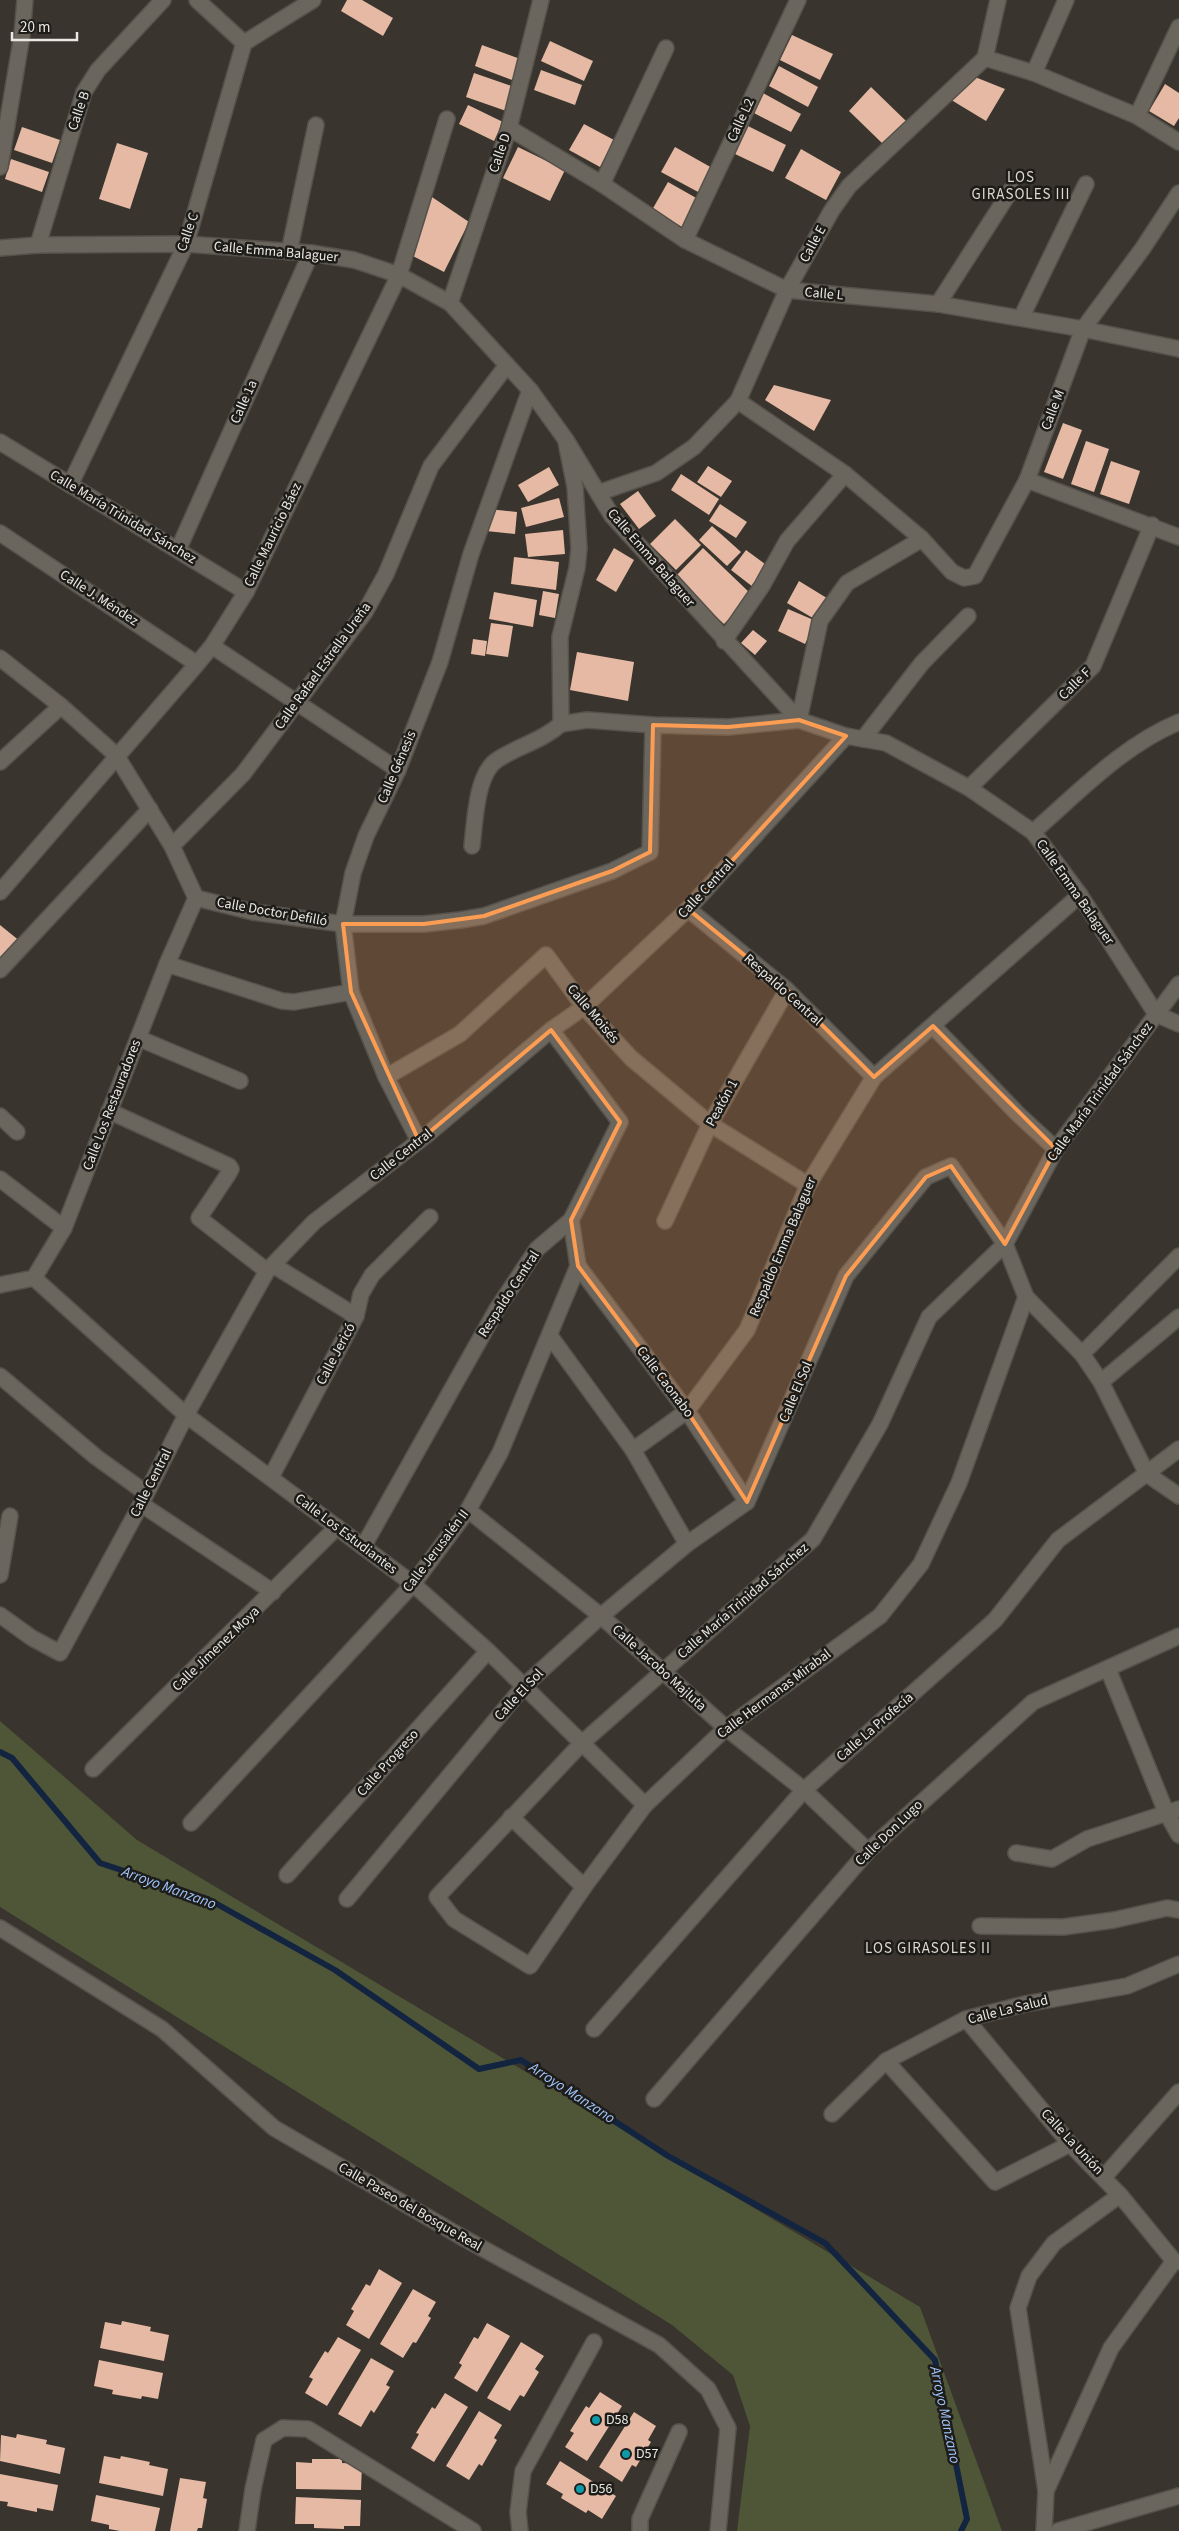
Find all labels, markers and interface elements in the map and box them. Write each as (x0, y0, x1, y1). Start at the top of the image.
scale bar (12, 10, 78, 42)
text: 20 m (20, 17, 50, 38)
street label: Calle B (63, 89, 95, 133)
street label: Calle L2 (722, 95, 760, 145)
street label: Calle D (484, 131, 516, 175)
district label: LOS GIRASOLES III (972, 167, 1070, 205)
street label: Calle C (172, 210, 204, 254)
street label: Calle E (795, 222, 831, 266)
street label: Calle Emma Balaguer (213, 237, 339, 267)
street label: Calle L (804, 282, 844, 306)
street label: Calle 1a (226, 377, 262, 427)
street label: Calle M (1036, 387, 1070, 433)
street label: Calle María Trinidad Sánchez (46, 465, 200, 569)
street label: Calle Mauricio Báez (239, 480, 307, 590)
street label: Calle Emma Balaguer (603, 504, 700, 612)
street label: Calle J. Méndez (56, 565, 142, 631)
street label: Calle Rafael Estrella Ureña (270, 598, 376, 734)
street label: Calle F (1054, 663, 1096, 705)
street label: Calle Génesis (373, 727, 421, 806)
street label: Calle Emma Balaguer (1031, 835, 1119, 949)
street label: Calle Central (673, 855, 739, 923)
street label: Calle Doctor Defilló (215, 892, 329, 932)
street label: Respaldo Central (739, 949, 827, 1031)
street label: Calle Moisés (562, 980, 624, 1048)
street label: Calle María Trinidad Sánchez (1043, 1018, 1158, 1166)
street label: Calle Los Restauradores (78, 1037, 146, 1173)
street label: Peatón 1 (701, 1076, 743, 1130)
street label: Calle Central (366, 1124, 437, 1186)
street label: Respaldo Emma Balaguer (745, 1174, 822, 1320)
street label: Respaldo Central (474, 1246, 545, 1341)
street label: Calle Jericó (311, 1319, 361, 1389)
street label: Calle Caonabo (632, 1342, 698, 1422)
street label: Calle El Sol (774, 1358, 818, 1426)
street label: Calle Central (125, 1445, 177, 1521)
street label: Calle Los Estudiantes (291, 1489, 401, 1579)
street label: Calle Jerusalén II (398, 1505, 474, 1597)
street label: Calle María Trinidad Sánchez (673, 1538, 813, 1664)
street label: Calle Jimenez Moya (168, 1602, 264, 1696)
street label: Calle Jacobo Majluta (607, 1620, 711, 1716)
street label: Calle Hermanas Mirabal (713, 1644, 836, 1744)
street label: Calle El Sol (490, 1664, 549, 1725)
street label: Calle La Profecía (832, 1688, 918, 1766)
street label: Calle Progreso (352, 1725, 424, 1801)
street label: Calle Don Lugo (851, 1795, 927, 1871)
water label: Arroyo Manzano (118, 1861, 219, 1915)
district label: LOS GIRASOLES II (865, 1938, 991, 1959)
street label: Calle La Salud (966, 1990, 1050, 2030)
water label: Arroyo Manzano (524, 2057, 619, 2129)
street label: Calle La Unión (1036, 2104, 1108, 2180)
street label: Calle Paseo del Bosque Real (335, 2158, 486, 2257)
water label: Arroyo Manzano (924, 2364, 966, 2466)
place label: D58 (606, 2410, 629, 2430)
marker: D58 (590, 2414, 602, 2426)
place label: D57 (636, 2444, 659, 2464)
marker: D57 (620, 2448, 632, 2460)
place label: D56 (590, 2479, 613, 2499)
marker: D56 (574, 2483, 586, 2495)

